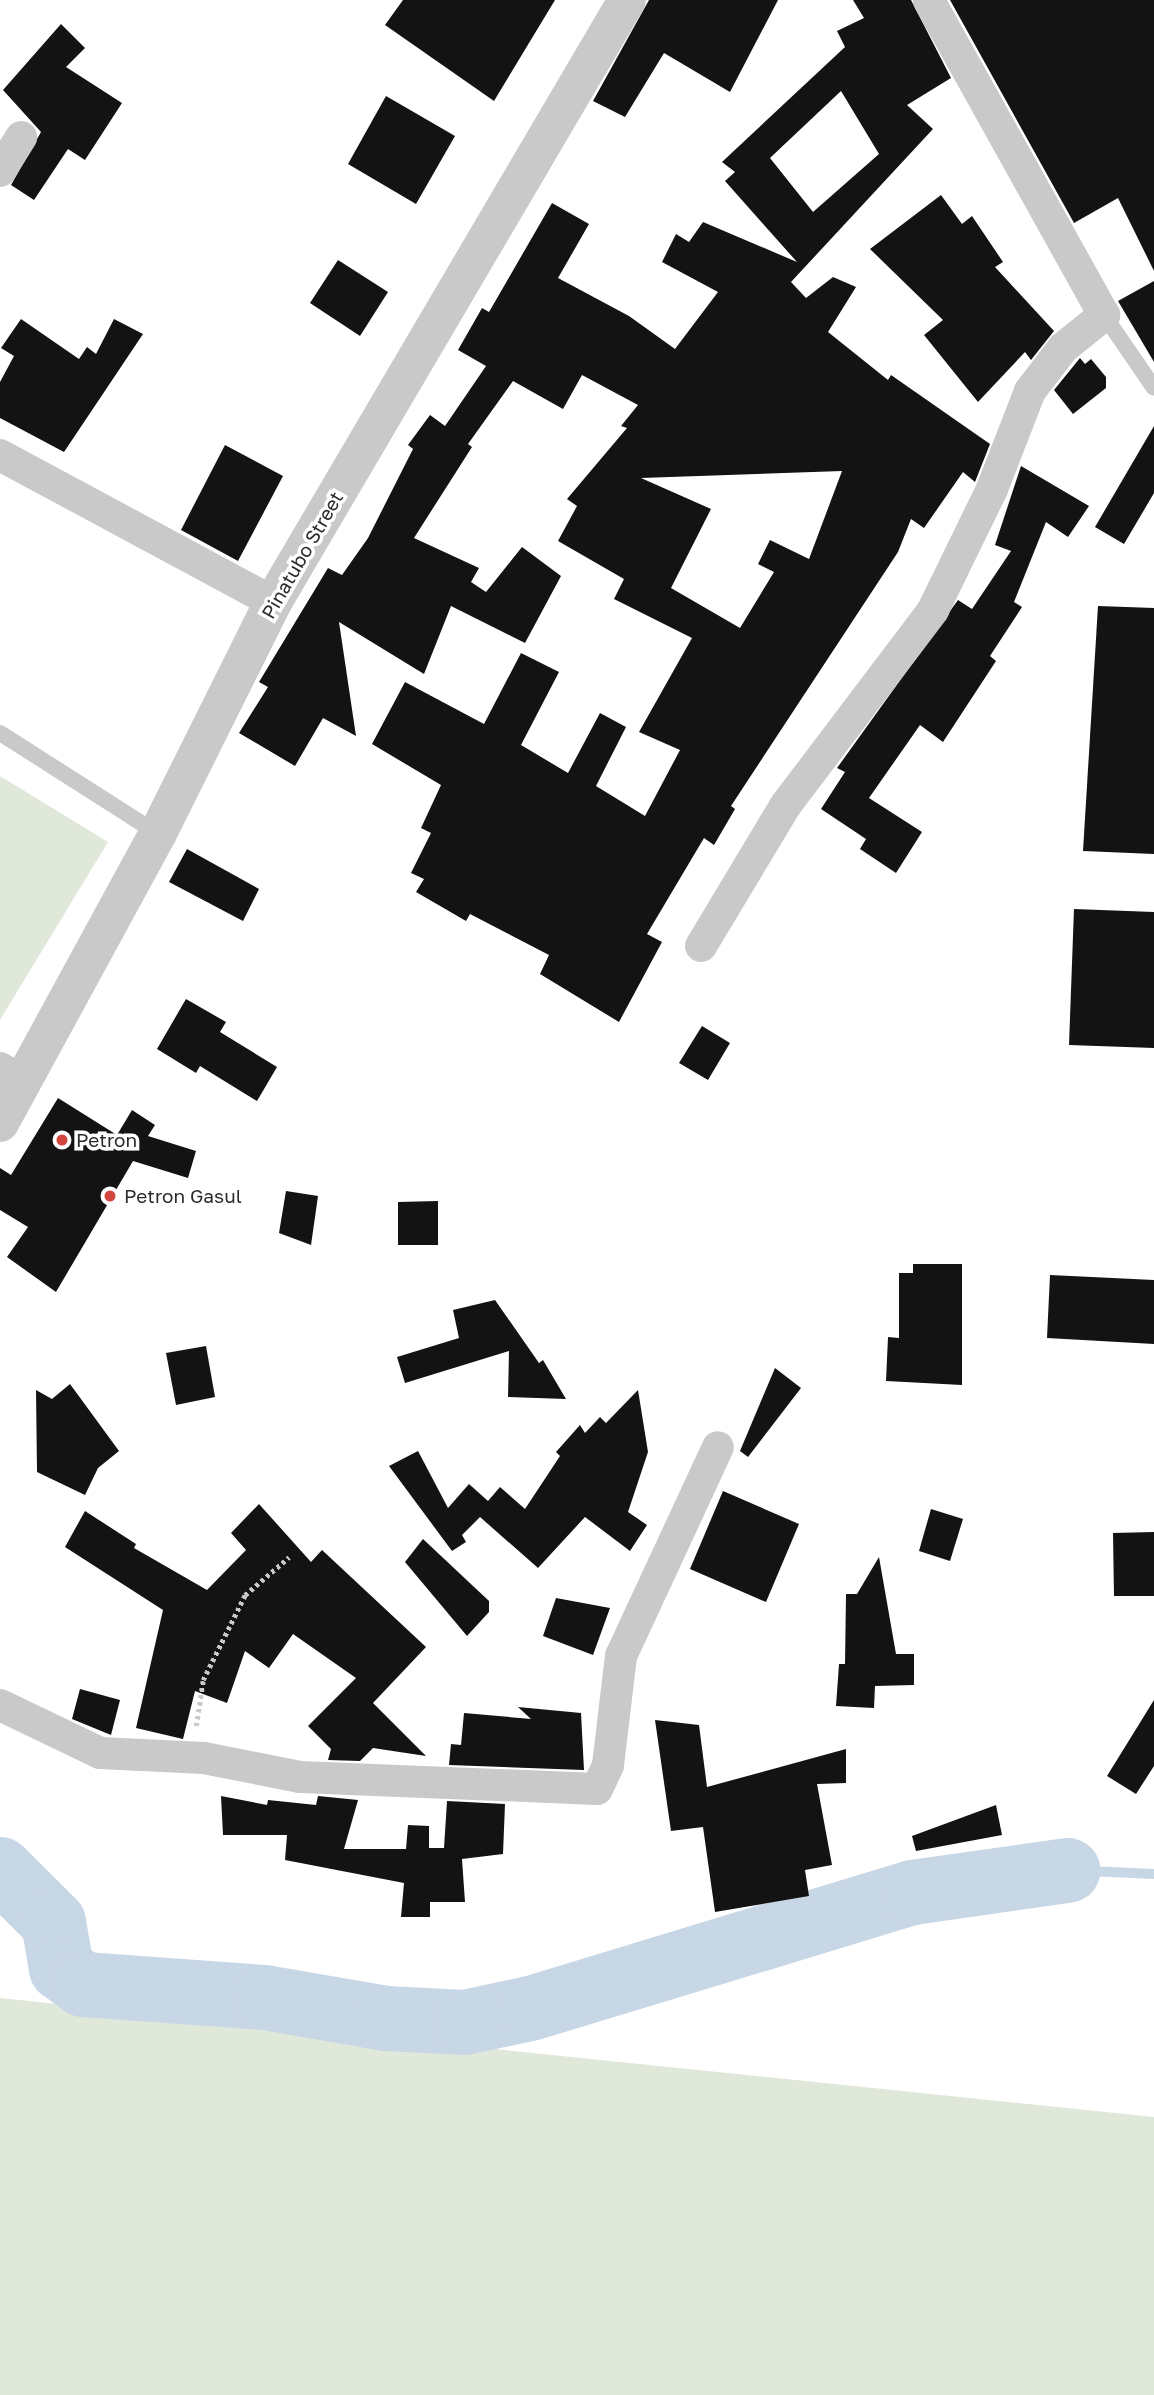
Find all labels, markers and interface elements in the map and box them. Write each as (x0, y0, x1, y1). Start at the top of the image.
street label: Pinatubo Street (256, 487, 348, 623)
place label: Petron (76, 1129, 137, 1151)
marker: Petron (54, 1132, 70, 1148)
place label: Petron Gasul (124, 1185, 242, 1207)
marker: Petron Gasul (102, 1188, 118, 1204)

